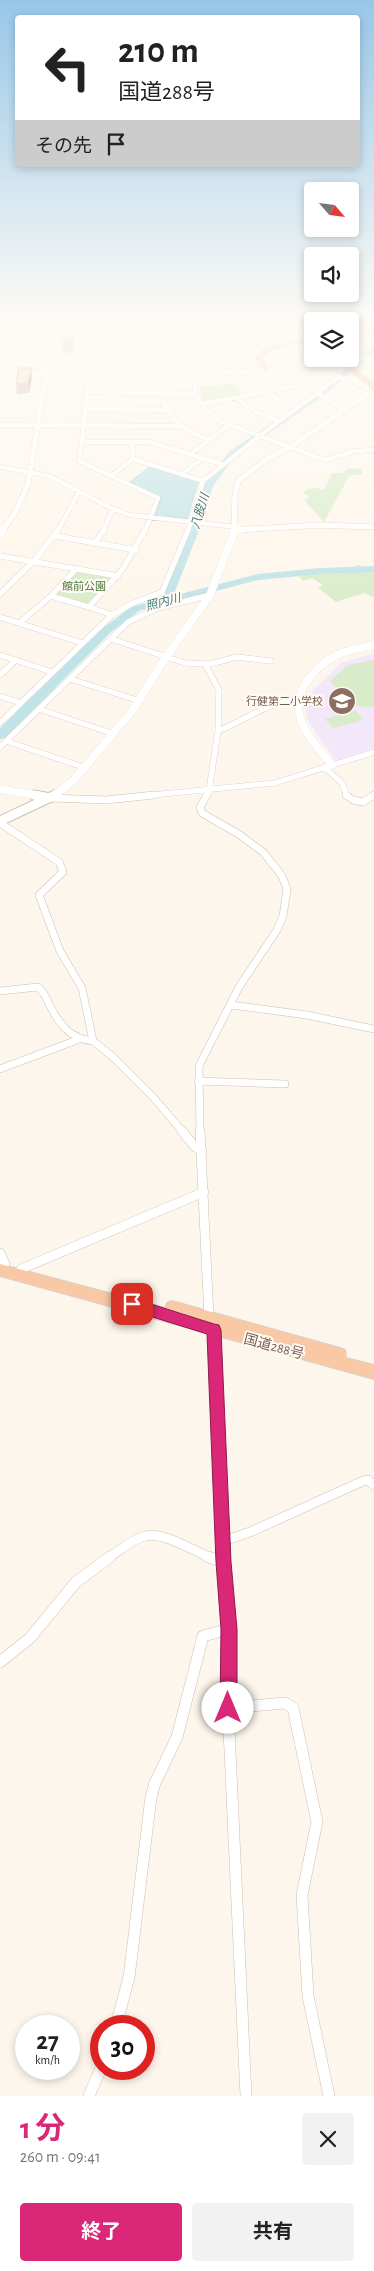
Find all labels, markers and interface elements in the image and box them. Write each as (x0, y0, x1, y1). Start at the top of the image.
text: 210 m (118, 34, 199, 69)
icon: left (35, 35, 100, 100)
text: 国道288号 (118, 81, 215, 103)
icon: arrive (102, 130, 130, 158)
text: その先 (35, 137, 92, 156)
north arrow (304, 182, 359, 238)
map controls (304, 182, 359, 367)
button: sound (304, 247, 359, 302)
button: layers (304, 312, 359, 367)
water label: 八股川 (189, 490, 212, 530)
park label: 館前公園 (62, 580, 106, 592)
water label: 照内川 (144, 590, 184, 612)
school or university icon: 行健第二小学校 (327, 686, 357, 716)
place label: 行健第二小学校 (246, 695, 323, 707)
pin (111, 1283, 153, 1325)
icon: arrive (118, 1290, 146, 1318)
street label: 国道288号 (242, 1331, 306, 1362)
position arrow (201, 1681, 253, 1733)
speed limit sign: 30 (90, 2015, 155, 2080)
text: 27 (36, 2029, 59, 2054)
text: km/h (35, 2054, 60, 2066)
button: close (302, 2113, 354, 2165)
text: 1 分 (20, 2114, 65, 2144)
text: 260 m · 09:41 (20, 2149, 100, 2165)
button: 終了 (20, 2203, 182, 2261)
button: 共有 (192, 2203, 354, 2261)

